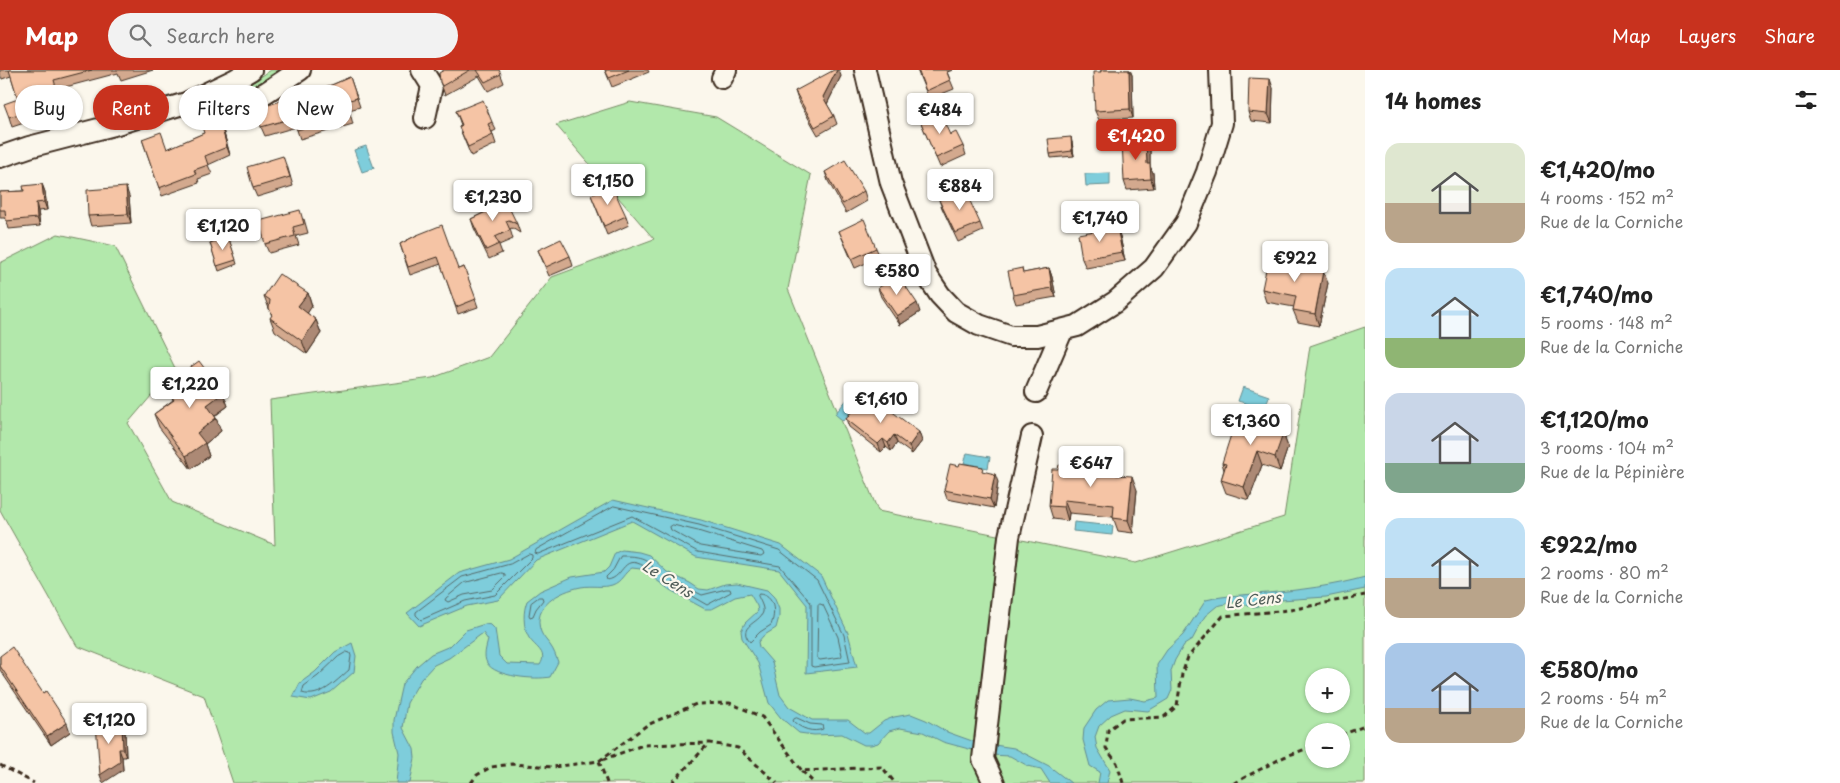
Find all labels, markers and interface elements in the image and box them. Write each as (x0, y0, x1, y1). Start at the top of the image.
search box (108, 13, 458, 58)
text: Map (25, 17, 78, 53)
icon: search (126, 21, 154, 49)
text: Search here (166, 21, 275, 49)
text: Map (1612, 22, 1651, 49)
text: Layers (1679, 22, 1736, 49)
text: Share (1764, 22, 1815, 49)
text: 14 homes (1385, 84, 1481, 116)
chip: Buy (15, 85, 83, 130)
chip: Rent (93, 85, 169, 130)
chip: Filters (179, 85, 268, 130)
chip: New (278, 85, 352, 130)
icon: filters (1792, 86, 1820, 114)
pin: €484 (910, 92, 970, 135)
text: €484 (918, 97, 962, 121)
pin: €1,420 (1095, 118, 1177, 161)
text: €1,420 (1107, 123, 1165, 147)
text: €1,420/mo (1540, 153, 1655, 185)
icon: home (1425, 163, 1485, 223)
pin: €1,150 (567, 164, 649, 206)
text: €1,150 (582, 168, 634, 192)
pin: €884 (930, 168, 990, 211)
text: €884 (938, 173, 982, 197)
pin: €1,230 (452, 180, 534, 222)
text: €1,230 (464, 184, 522, 208)
text: 4 rooms · 152 m² (1540, 185, 1674, 209)
pin: €1,740 (1059, 200, 1141, 243)
text: €1,740 (1072, 205, 1128, 229)
pin: €1,120 (182, 208, 264, 251)
text: Rue de la Corniche (1540, 209, 1683, 233)
text: €1,120 (197, 213, 249, 237)
pin: €922 (1265, 240, 1325, 283)
text: €922 (1273, 245, 1317, 269)
pin: €580 (867, 254, 927, 296)
text: €580 (875, 258, 919, 282)
text: €1,740/mo (1540, 278, 1653, 310)
icon: home (1425, 288, 1485, 348)
text: 5 rooms · 148 m² (1540, 310, 1673, 334)
text: Rue de la Corniche (1540, 334, 1683, 358)
pin: €1,220 (149, 366, 231, 409)
text: €1,220 (161, 371, 219, 395)
pin: €1,610 (840, 382, 922, 424)
text: €1,610 (854, 386, 908, 410)
text: €1,120/mo (1540, 403, 1649, 435)
pin: €1,360 (1210, 404, 1292, 446)
text: €1,360 (1222, 408, 1280, 432)
icon: home (1425, 413, 1485, 473)
text: 3 rooms · 104 m² (1540, 435, 1674, 459)
pin: €647 (1061, 446, 1121, 488)
text: €647 (1070, 450, 1112, 474)
text: Rue de la Pépinière (1540, 459, 1685, 483)
text: €922/mo (1540, 528, 1637, 560)
icon: home (1425, 538, 1485, 598)
water label: Le Cens (638, 553, 699, 603)
text: 2 rooms · 80 m² (1540, 560, 1669, 584)
text: Rue de la Corniche (1540, 584, 1683, 608)
water label: Le Cens (1224, 585, 1283, 613)
text: €580/mo (1540, 653, 1638, 685)
icon: home (1425, 663, 1485, 723)
map controls (1305, 668, 1350, 768)
button: + (1305, 668, 1350, 713)
text: 2 rooms · 54 m² (1540, 685, 1667, 709)
pin: €1,120 (68, 702, 150, 745)
text: €1,120 (83, 707, 135, 731)
text: Rue de la Corniche (1540, 709, 1683, 733)
button: − (1305, 723, 1350, 768)

